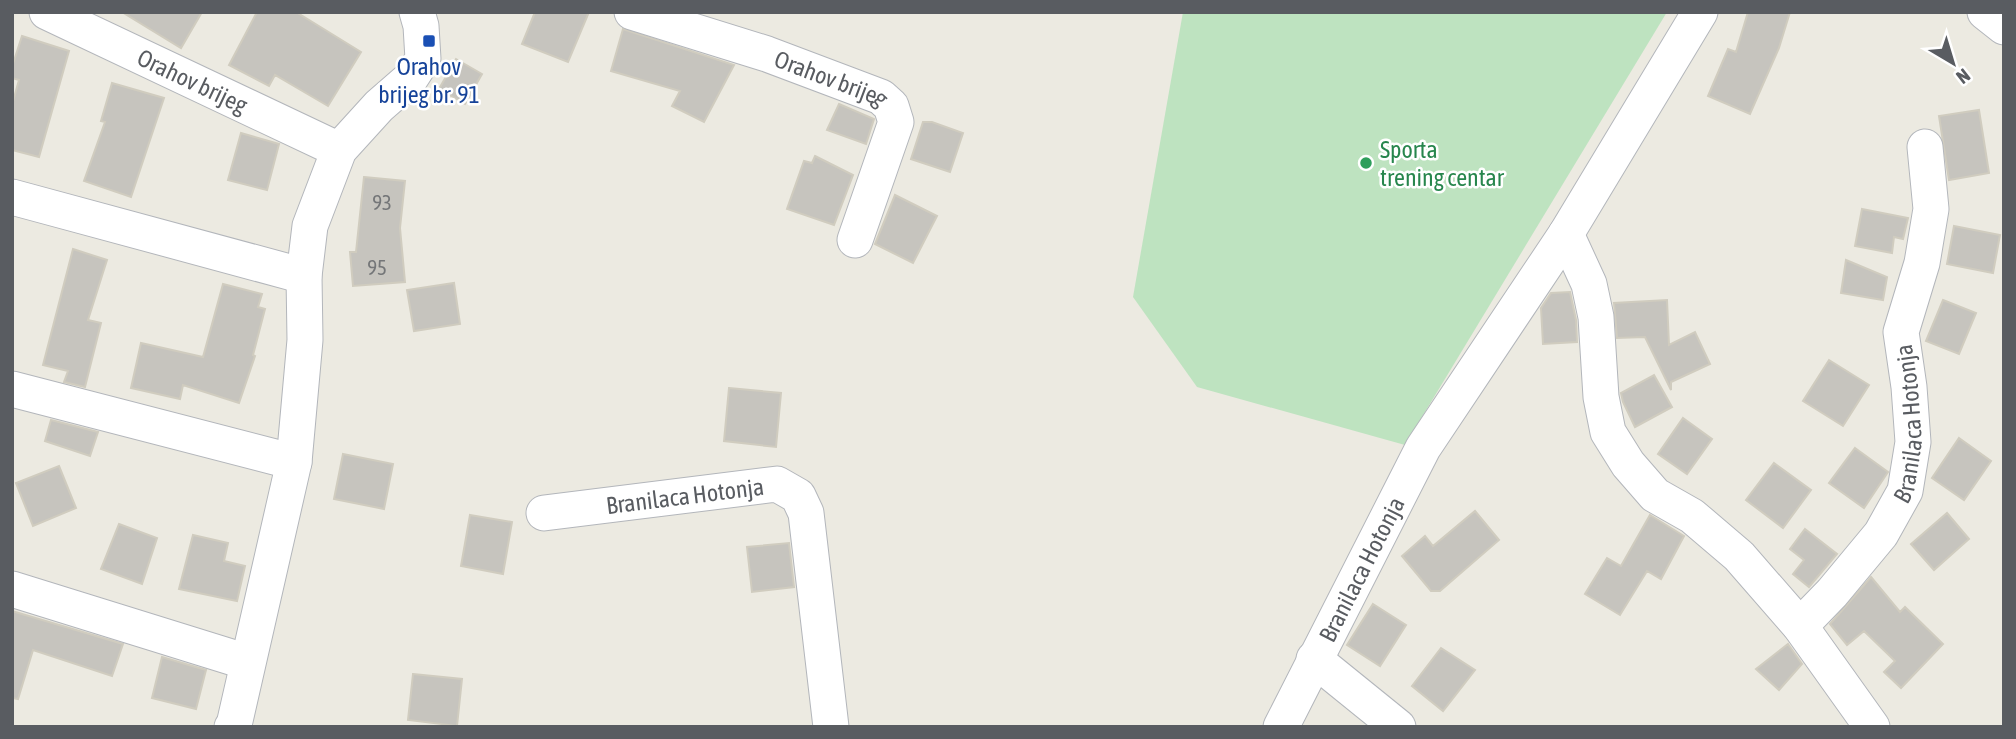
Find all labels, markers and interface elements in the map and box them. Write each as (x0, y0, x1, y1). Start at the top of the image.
north arrow (1918, 28, 1988, 98)
marker: Orahov brijeg br. 91 (421, 33, 437, 49)
street label: Orahov brijeg (133, 43, 252, 119)
street label: Orahov brijeg (771, 45, 895, 112)
place label: Orahov brijeg br. 91 (378, 53, 480, 108)
text: N (1952, 64, 1975, 89)
place label: Sporta trening centar (1380, 136, 1505, 191)
marker: Sporta trening centar (1358, 155, 1374, 171)
house number: 93 (372, 190, 392, 214)
house number: 95 (367, 255, 387, 279)
street label: Branilaca Hotonja (1888, 343, 1927, 507)
street label: Branilaca Hotonja (604, 472, 765, 519)
street label: Branilaca Hotonja (1313, 492, 1409, 646)

